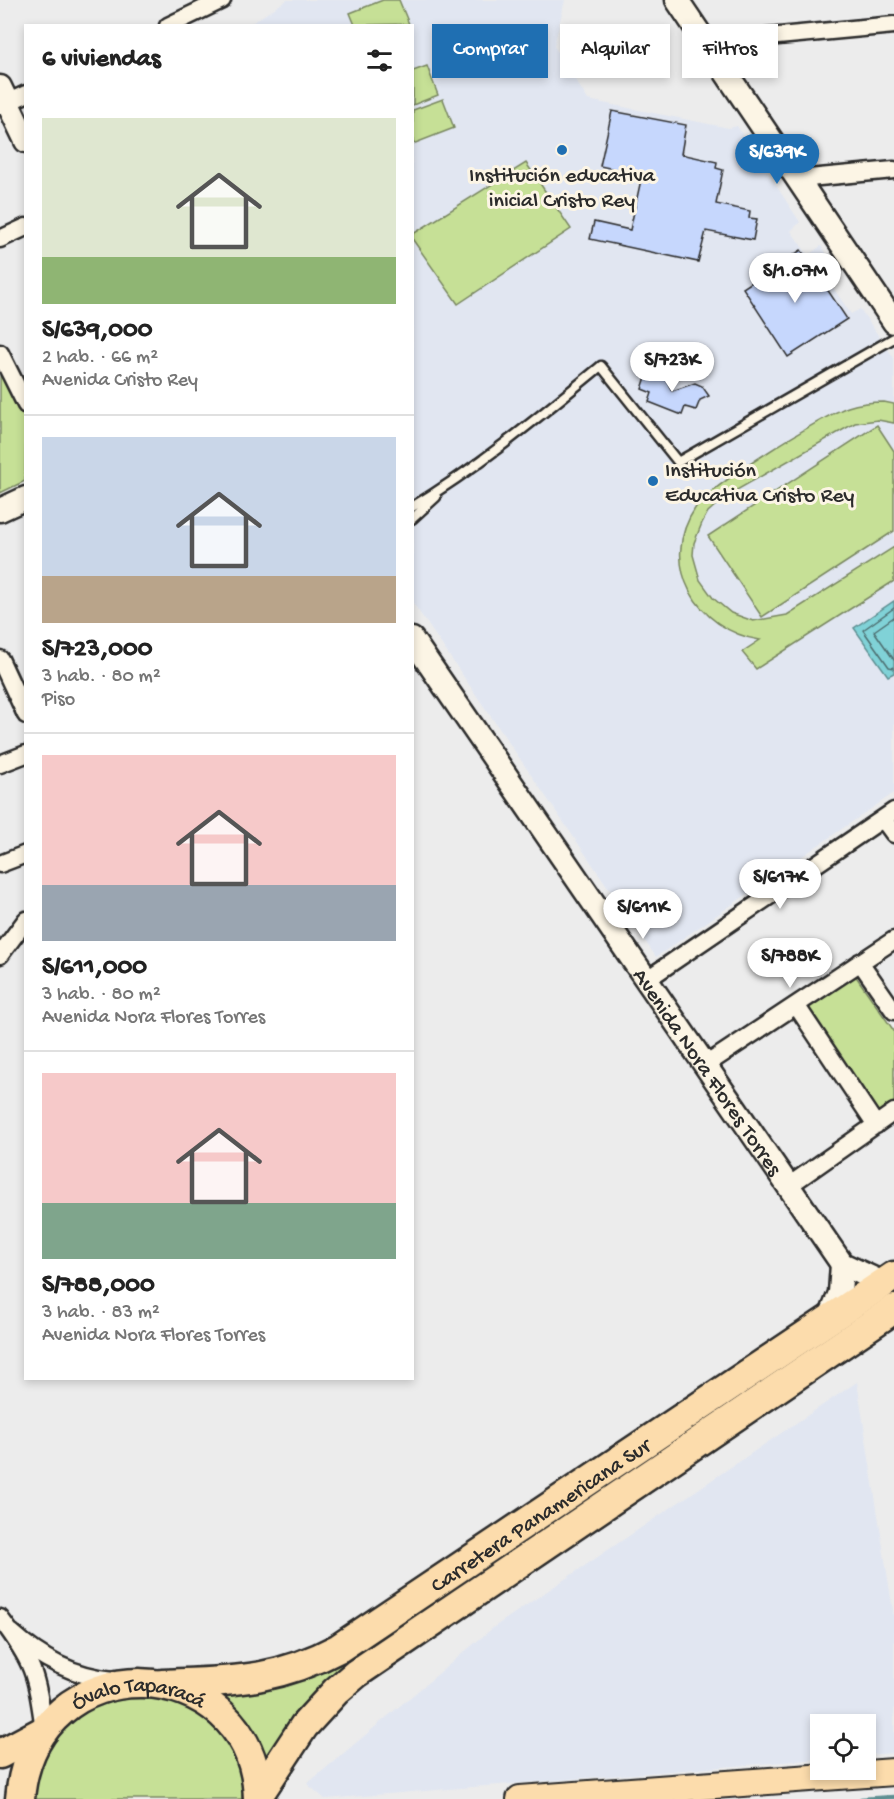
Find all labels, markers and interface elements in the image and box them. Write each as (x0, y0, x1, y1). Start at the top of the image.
chip: Comprar (432, 24, 548, 78)
chip: Alquilar (560, 24, 670, 78)
chip: Filtros (682, 24, 778, 78)
icon: filters (363, 44, 396, 77)
text: 6 viviendas (42, 45, 161, 76)
pin: S/639K (728, 134, 826, 185)
text: S/639K (749, 142, 805, 165)
marker: Institución educativa inicial Cristo Rey (555, 143, 569, 157)
icon: home (165, 157, 273, 265)
place label: Institución educativa inicial Cristo Rey (469, 164, 656, 215)
pin: S/1.07M (740, 253, 850, 304)
text: S/1.07M (763, 261, 827, 284)
text: S/639,000 (42, 316, 152, 347)
pin: S/723K (623, 342, 721, 393)
text: 2 hab. · 66 m² (42, 347, 158, 370)
text: S/723K (644, 350, 700, 373)
text: Avenida Cristo Rey (42, 370, 198, 393)
place label: Institución Educativa Cristo Rey (665, 459, 855, 510)
marker: Institución Educativa Cristo Rey (646, 474, 660, 488)
icon: home (165, 476, 273, 584)
text: S/723,000 (42, 635, 153, 666)
text: 3 hab. · 80 m² (42, 666, 161, 689)
text: Piso (42, 689, 75, 712)
icon: home (165, 794, 273, 902)
pin: S/617K (731, 859, 829, 910)
text: S/617K (753, 867, 807, 890)
pin: S/611K (594, 889, 692, 940)
text: S/611K (617, 897, 669, 920)
pin: S/788K (741, 938, 839, 989)
text: S/788K (761, 946, 819, 969)
text: S/611,000 (42, 953, 147, 984)
street label: Avenida Nora Flores Torres (625, 964, 787, 1182)
text: 3 hab. · 80 m² (42, 984, 161, 1007)
text: Avenida Nora Flores Torres (42, 1007, 265, 1030)
icon: home (165, 1112, 273, 1220)
text: S/788,000 (42, 1271, 155, 1302)
text: 3 hab. · 83 m² (42, 1302, 160, 1325)
text: Avenida Nora Flores Torres (42, 1325, 265, 1348)
street label: Carretera Panamericana Sur (427, 1433, 658, 1600)
street label: Óvalo Taparacá (68, 1674, 210, 1718)
map controls (810, 1714, 876, 1780)
button: locate (810, 1714, 876, 1780)

